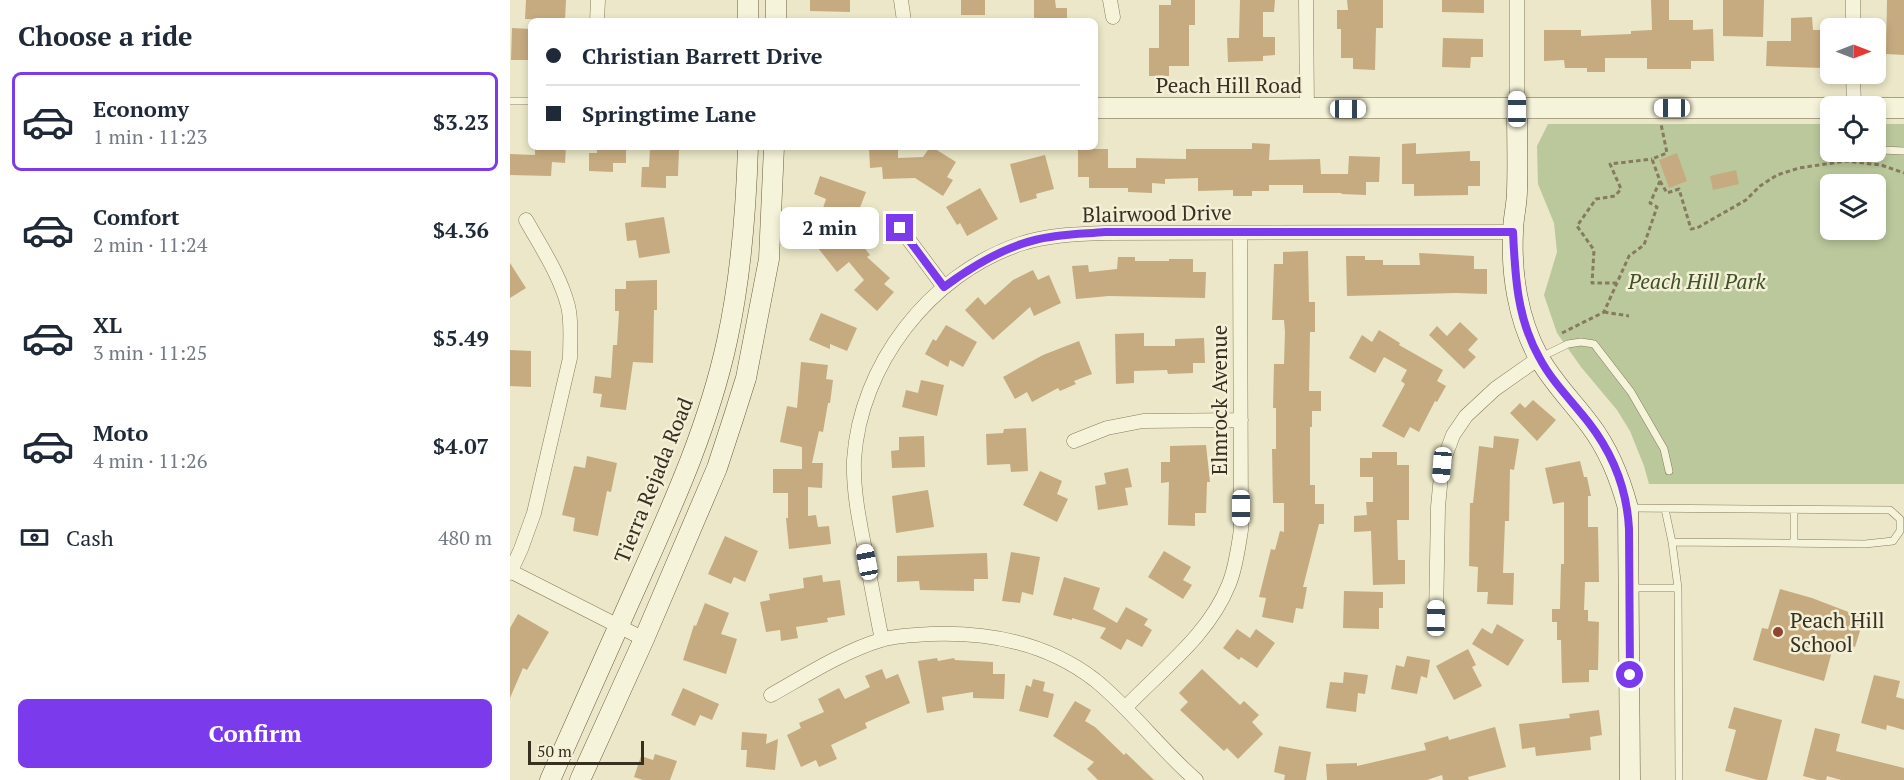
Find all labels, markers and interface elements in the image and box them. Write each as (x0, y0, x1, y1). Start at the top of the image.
text: Choose a ride (18, 18, 193, 54)
north arrow (1820, 18, 1886, 84)
map controls (1820, 18, 1886, 240)
text: Christian Barrett Drive (582, 41, 823, 70)
street label: Peach Hill Road (1156, 71, 1303, 99)
car (1508, 91, 1526, 127)
text: Economy (93, 94, 189, 123)
icon: car (21, 95, 75, 149)
button: locate (1820, 96, 1886, 162)
text: Springtime Lane (582, 99, 756, 128)
car (1654, 99, 1690, 117)
car (1330, 100, 1366, 118)
text: $3.23 (433, 107, 489, 136)
text: 1 min · 11:23 (93, 123, 207, 150)
button: layers (1820, 174, 1886, 240)
street label: Blairwood Drive (1082, 198, 1232, 228)
text: Comfort (93, 202, 179, 231)
icon: car (21, 203, 75, 257)
callout: 2 min (780, 207, 879, 249)
text: 2 min (802, 214, 857, 241)
route end (886, 214, 913, 241)
text: $4.36 (433, 215, 489, 244)
text: 2 min · 11:24 (93, 231, 207, 258)
park label: Peach Hill Park (1627, 267, 1767, 295)
text: XL (93, 310, 122, 339)
icon: car (21, 311, 75, 365)
text: $5.49 (433, 323, 489, 352)
street label: Elmrock Avenue (1205, 325, 1233, 475)
text: 3 min · 11:25 (93, 339, 207, 366)
street label: Tierra Rejada Road (607, 393, 699, 567)
text: Moto (93, 418, 148, 447)
icon: car (21, 419, 75, 473)
text: $4.07 (433, 431, 489, 460)
car (1431, 446, 1453, 484)
text: 4 min · 11:26 (93, 447, 207, 474)
car (1232, 490, 1250, 526)
icon: cash (18, 521, 51, 554)
text: Cash (66, 523, 114, 552)
text: 480 m (438, 524, 492, 551)
car (855, 543, 879, 581)
car (1427, 600, 1445, 636)
place label: Peach Hill School (1790, 606, 1885, 658)
marker: Peach Hill School (1771, 625, 1785, 639)
route start (1616, 661, 1643, 688)
button: Confirm (18, 699, 492, 768)
scale bar (528, 738, 644, 766)
text: 50 m (537, 740, 572, 762)

